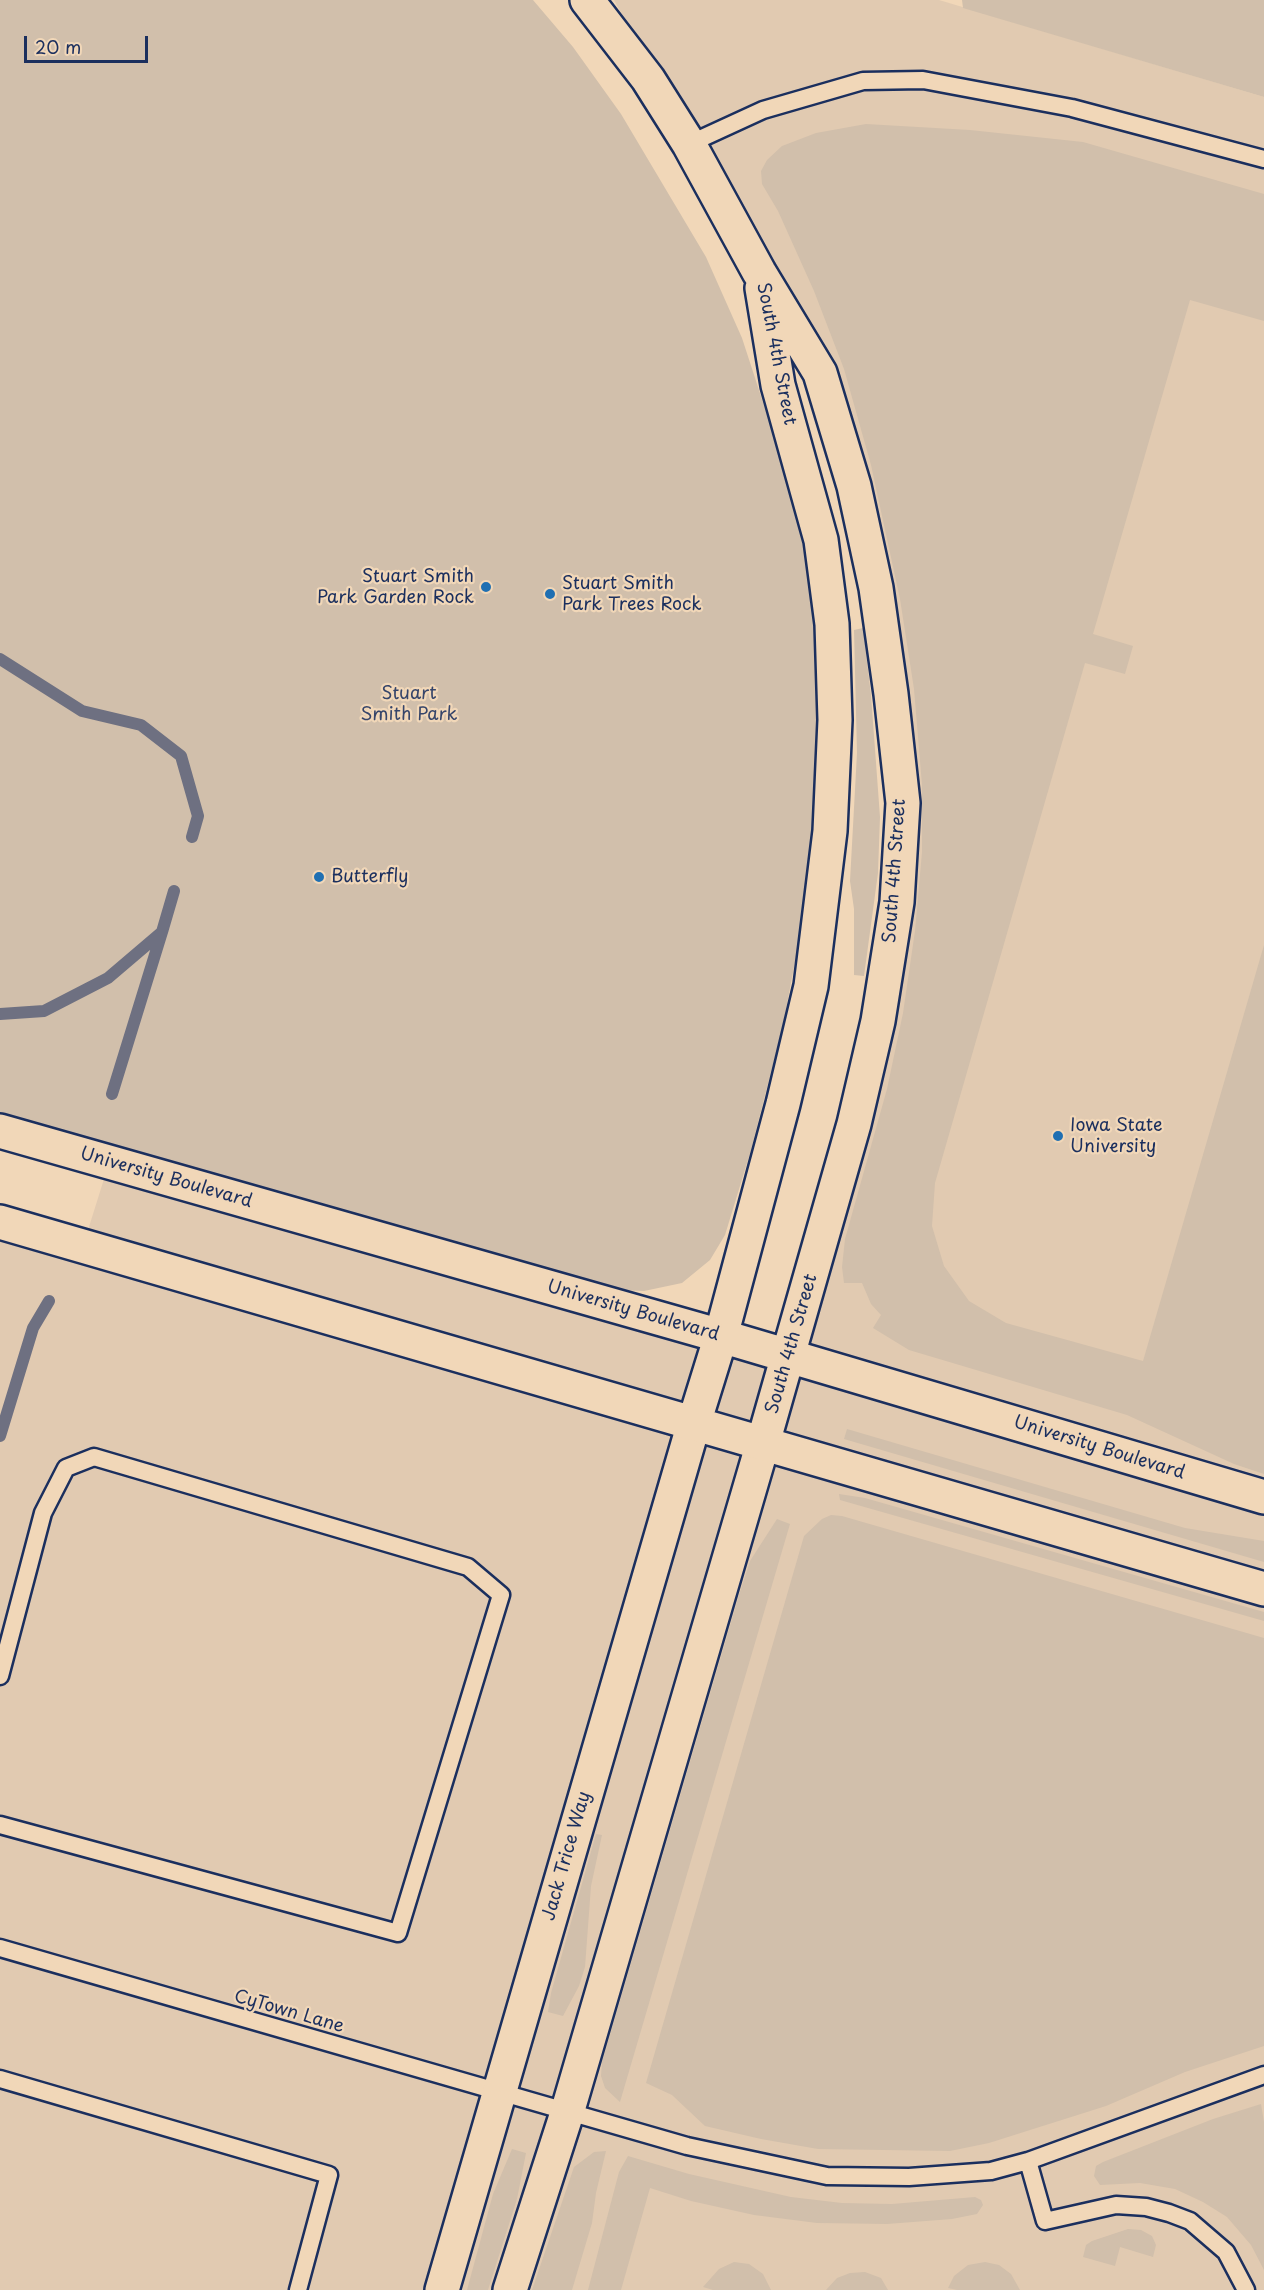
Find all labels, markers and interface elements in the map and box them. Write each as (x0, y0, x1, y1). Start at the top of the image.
scale bar (27, 24, 152, 62)
text: 20 m (35, 33, 81, 60)
street label: South 4th Street (752, 281, 800, 427)
place label: Stuart Smith Park Garden Rock (317, 566, 474, 608)
place label: Stuart Smith Park Trees Rock (562, 573, 702, 616)
marker: Stuart Smith Park Garden Rock (479, 580, 493, 594)
marker: Stuart Smith Park Trees Rock (543, 587, 557, 601)
park label: Stuart Smith Park (360, 683, 458, 726)
street label: South 4th Street (879, 798, 911, 944)
place label: Butterfly (331, 866, 408, 888)
marker: Butterfly (312, 870, 326, 884)
place label: Iowa State University (1070, 1115, 1162, 1158)
marker: Iowa State University (1051, 1129, 1065, 1143)
street label: University Boulevard (77, 1143, 255, 1213)
street label: South 4th Street (762, 1272, 822, 1416)
street label: University Boulevard (544, 1276, 722, 1346)
street label: University Boulevard (1011, 1412, 1187, 1484)
street label: Jack Trice Way (538, 1789, 596, 1923)
street label: CyTown Lane (231, 1986, 347, 2038)

